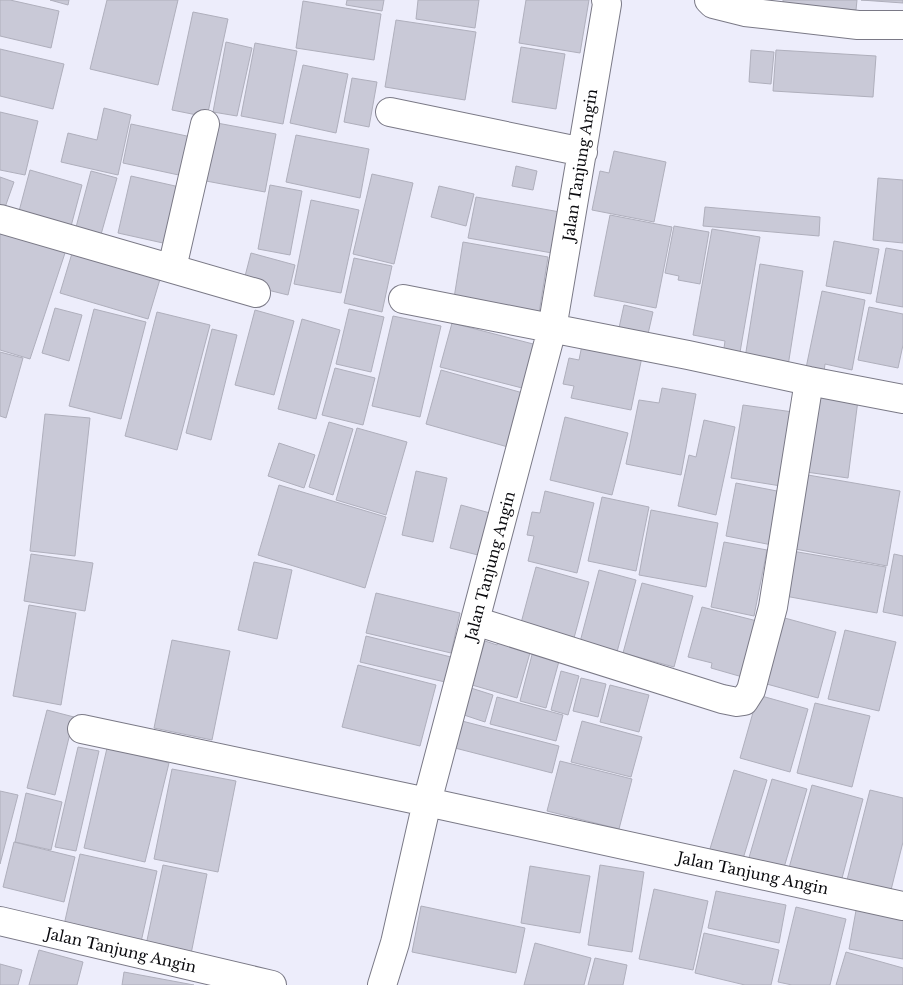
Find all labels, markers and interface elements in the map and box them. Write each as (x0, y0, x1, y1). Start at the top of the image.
street label: Jalan Tanjung Angin (558, 87, 601, 245)
street label: Jalan Tanjung Angin (460, 489, 519, 645)
street label: Jalan Tanjung Angin (674, 847, 830, 898)
street label: Jalan Tanjung Angin (42, 923, 198, 977)

